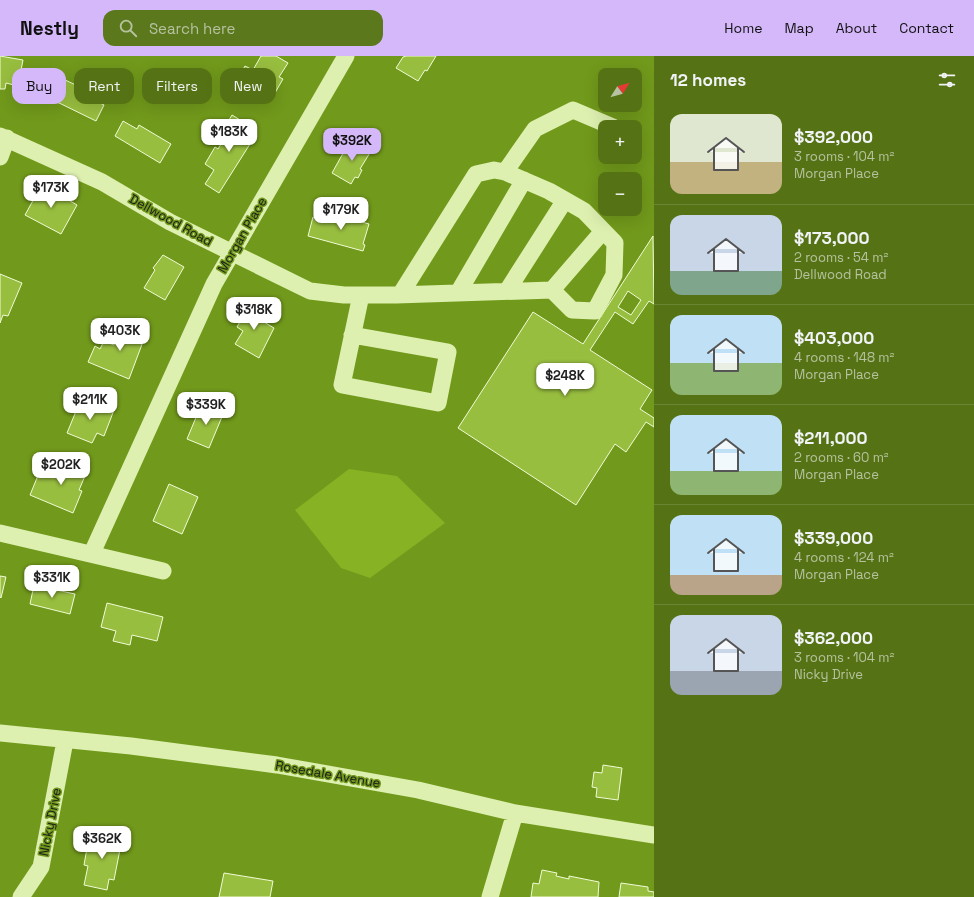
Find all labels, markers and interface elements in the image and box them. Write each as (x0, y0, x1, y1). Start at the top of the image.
search box (103, 10, 383, 46)
text: Nestly (20, 16, 79, 41)
icon: search (117, 17, 139, 39)
text: Search here (149, 19, 235, 38)
text: Home (724, 19, 762, 37)
text: Map (784, 19, 814, 37)
text: About (836, 19, 877, 37)
text: Contact (899, 19, 954, 37)
chip: Buy (12, 68, 66, 104)
chip: Rent (74, 68, 134, 104)
chip: Filters (142, 68, 212, 104)
chip: New (220, 68, 276, 104)
north arrow (598, 68, 642, 112)
map controls (598, 68, 642, 216)
text: 12 homes (670, 69, 746, 91)
icon: filters (936, 69, 958, 91)
pin: $183K (201, 119, 257, 153)
button: + (598, 120, 642, 164)
text: $183K (210, 123, 248, 140)
text: $392,000 (794, 126, 873, 148)
pin: $392K (324, 128, 380, 162)
icon: home (702, 130, 750, 178)
text: $392K (332, 132, 372, 149)
text: 3 rooms · 104 m² (794, 148, 894, 165)
text: Morgan Place (794, 165, 879, 182)
button: − (598, 172, 642, 216)
pin: $173K (23, 175, 79, 209)
text: $173K (33, 179, 70, 196)
street label: Dellwood Road (126, 190, 216, 250)
street label: Morgan Place (213, 194, 271, 276)
pin: $179K (313, 197, 369, 231)
text: $179K (322, 201, 360, 218)
text: $173,000 (794, 227, 870, 249)
icon: home (702, 231, 750, 279)
text: 2 rooms · 54 m² (794, 249, 888, 266)
text: Dellwood Road (794, 266, 887, 283)
pin: $318K (226, 297, 282, 331)
text: $318K (235, 301, 273, 318)
pin: $403K (92, 318, 148, 352)
text: $403K (100, 322, 140, 339)
text: $403,000 (794, 327, 874, 349)
icon: home (702, 331, 750, 379)
text: 4 rooms · 148 m² (794, 349, 894, 366)
pin: $248K (537, 363, 593, 397)
text: Morgan Place (794, 366, 879, 383)
text: $248K (545, 367, 585, 384)
pin: $211K (62, 387, 118, 421)
text: $211K (72, 391, 108, 408)
pin: $339K (178, 392, 234, 426)
text: $339K (186, 396, 226, 413)
text: $211,000 (794, 427, 868, 449)
icon: home (702, 431, 750, 479)
text: 2 rooms · 60 m² (794, 449, 889, 466)
pin: $202K (33, 452, 89, 486)
text: $202K (41, 456, 81, 473)
text: Morgan Place (794, 466, 879, 483)
text: $339,000 (794, 527, 873, 549)
icon: home (702, 531, 750, 579)
text: 4 rooms · 124 m² (794, 549, 894, 566)
pin: $331K (24, 565, 80, 599)
text: Morgan Place (794, 566, 879, 583)
text: $331K (33, 569, 71, 586)
text: $362,000 (794, 627, 873, 649)
icon: home (702, 631, 750, 679)
text: 3 rooms · 104 m² (794, 649, 894, 666)
text: Nicky Drive (794, 666, 863, 683)
street label: Rosedale Avenue (274, 756, 382, 792)
street label: Nicky Drive (35, 786, 65, 858)
pin: $362K (74, 826, 130, 860)
text: $362K (82, 830, 122, 847)

